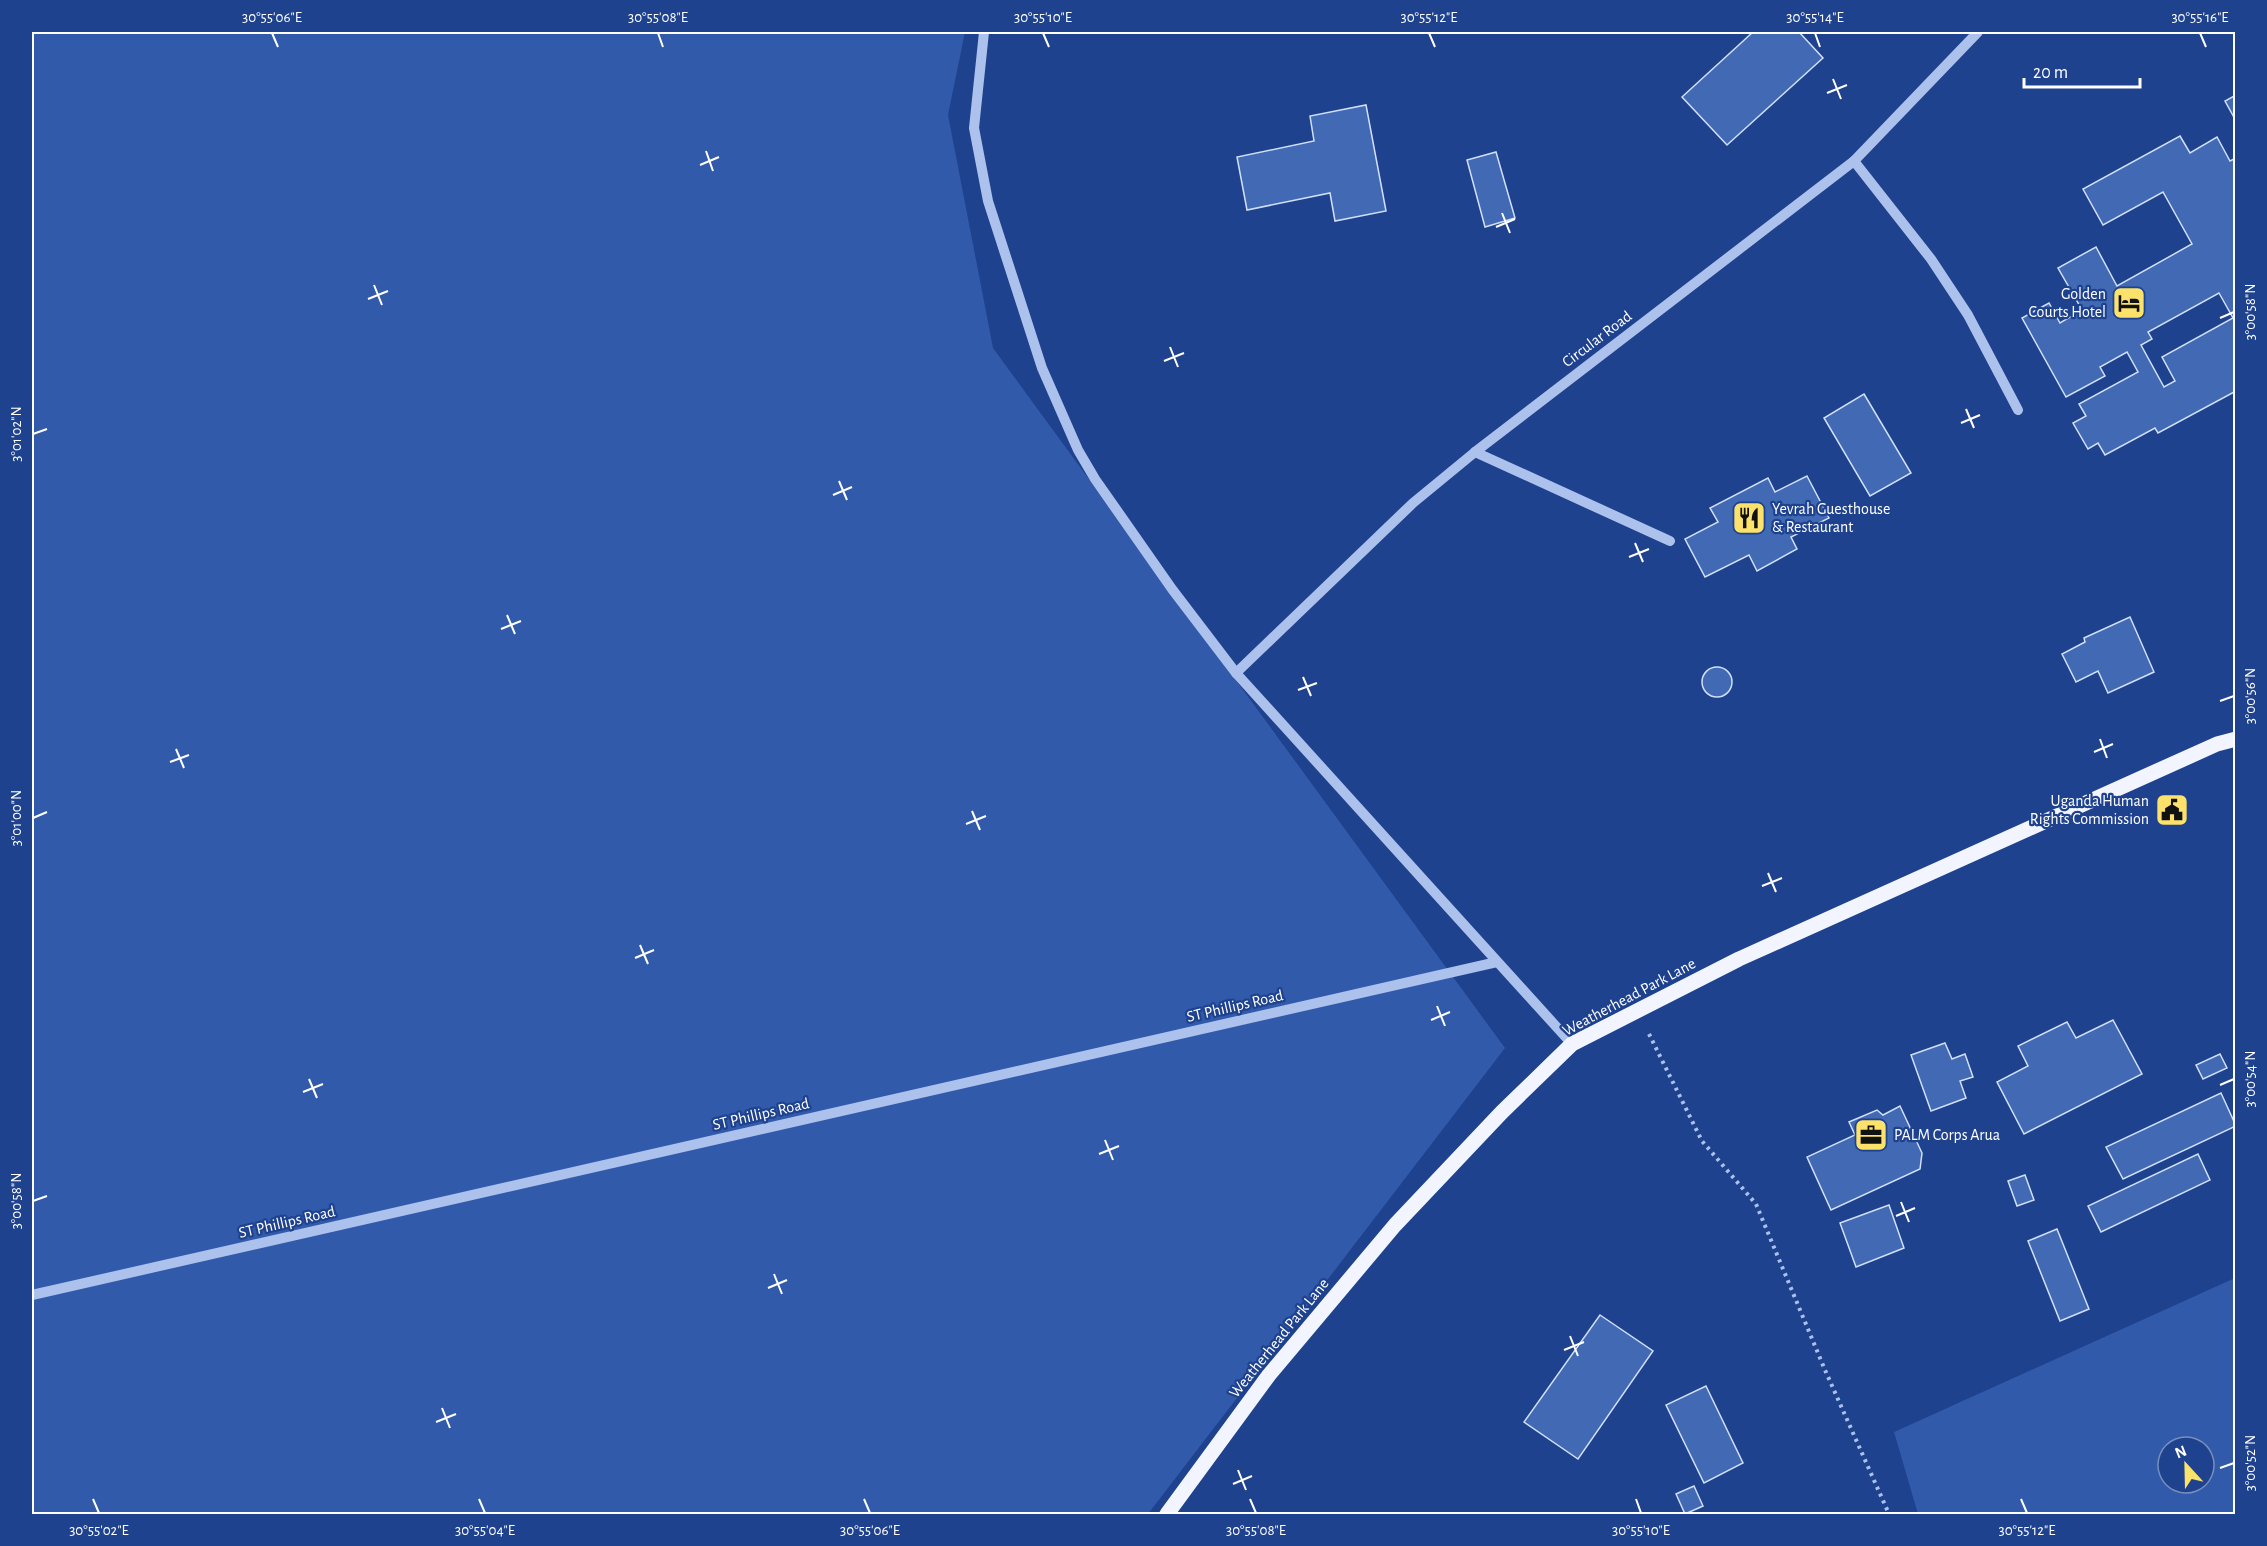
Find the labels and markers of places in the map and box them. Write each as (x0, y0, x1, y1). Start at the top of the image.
hotel icon: Golden Courts Hotel (2111, 285, 2147, 321)
place label: Golden Courts Hotel (2029, 286, 2106, 320)
restaurant icon: Yevrah Guesthouse & Restaurant (1731, 500, 1767, 536)
place label: Yevrah Guesthouse & Restaurant (1772, 501, 1890, 535)
public building icon: Uganda Human Rights Commission (2154, 792, 2190, 828)
place label: Uganda Human Rights Commission (2030, 793, 2149, 827)
office icon: PALM Corps Arua (1853, 1117, 1889, 1153)
place label: PALM Corps Arua (1894, 1127, 2000, 1143)

